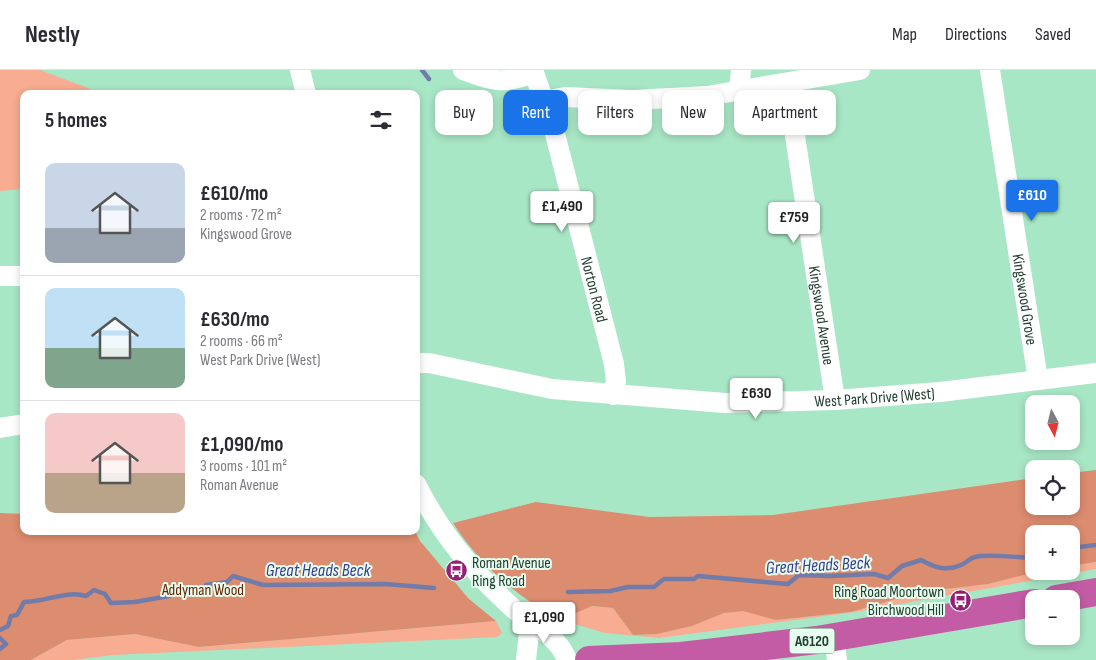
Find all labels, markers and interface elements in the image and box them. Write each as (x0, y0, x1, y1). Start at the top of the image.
text: Nestly (25, 20, 80, 49)
text: Map (892, 24, 917, 45)
text: Directions (945, 24, 1007, 45)
text: Saved (1035, 24, 1071, 45)
chip: Buy (435, 90, 493, 135)
chip: Rent (503, 90, 568, 135)
chip: Filters (578, 90, 652, 135)
chip: New (662, 90, 724, 135)
chip: Apartment (734, 90, 836, 135)
icon: filters (367, 106, 395, 134)
text: 5 homes (45, 108, 107, 133)
pin: £610 (1002, 180, 1062, 222)
text: £610/mo (200, 181, 268, 206)
icon: home (85, 183, 145, 243)
text: £610 (1017, 186, 1047, 205)
pin: £1,490 (521, 190, 603, 233)
text: £1,490 (541, 197, 583, 216)
pin: £759 (764, 202, 824, 244)
text: 2 rooms · 72 m² (200, 206, 282, 225)
text: £759 (779, 208, 809, 227)
text: Kingswood Grove (200, 225, 292, 244)
street label: Kingswood Grove (1008, 253, 1040, 346)
street label: Norton Road (576, 255, 611, 325)
street label: Kingswood Avenue (804, 265, 838, 366)
text: £630/mo (200, 307, 269, 332)
icon: home (85, 308, 145, 368)
text: 2 rooms · 66 m² (200, 332, 283, 351)
text: West Park Drive (West) (200, 351, 320, 370)
pin: £630 (726, 378, 786, 420)
text: £630 (741, 384, 771, 403)
street label: West Park Drive (West) (814, 384, 935, 412)
north arrow (1025, 395, 1080, 450)
map controls (1025, 395, 1080, 645)
text: £1,090/mo (200, 432, 283, 457)
icon: home (85, 433, 145, 493)
text: 3 rooms · 101 m² (200, 457, 287, 476)
button: locate (1025, 460, 1080, 515)
text: Roman Avenue (200, 476, 279, 495)
button: + (1025, 525, 1080, 580)
water label: Great Heads Beck (765, 552, 872, 579)
place label: Roman Avenue Ring Road (472, 554, 551, 591)
bus stop icon: Roman Avenue Ring Road (444, 559, 468, 583)
water label: Great Heads Beck (266, 560, 372, 581)
park label: Addyman Wood (161, 581, 244, 600)
place label: Ring Road Moortown Birchwood Hill (834, 583, 944, 620)
bus stop icon: Ring Road Moortown Birchwood Hill (948, 588, 972, 612)
button: − (1025, 590, 1080, 645)
pin: £1,090 (503, 602, 585, 644)
text: £1,090 (523, 608, 565, 627)
road number: A6120 (790, 628, 834, 654)

